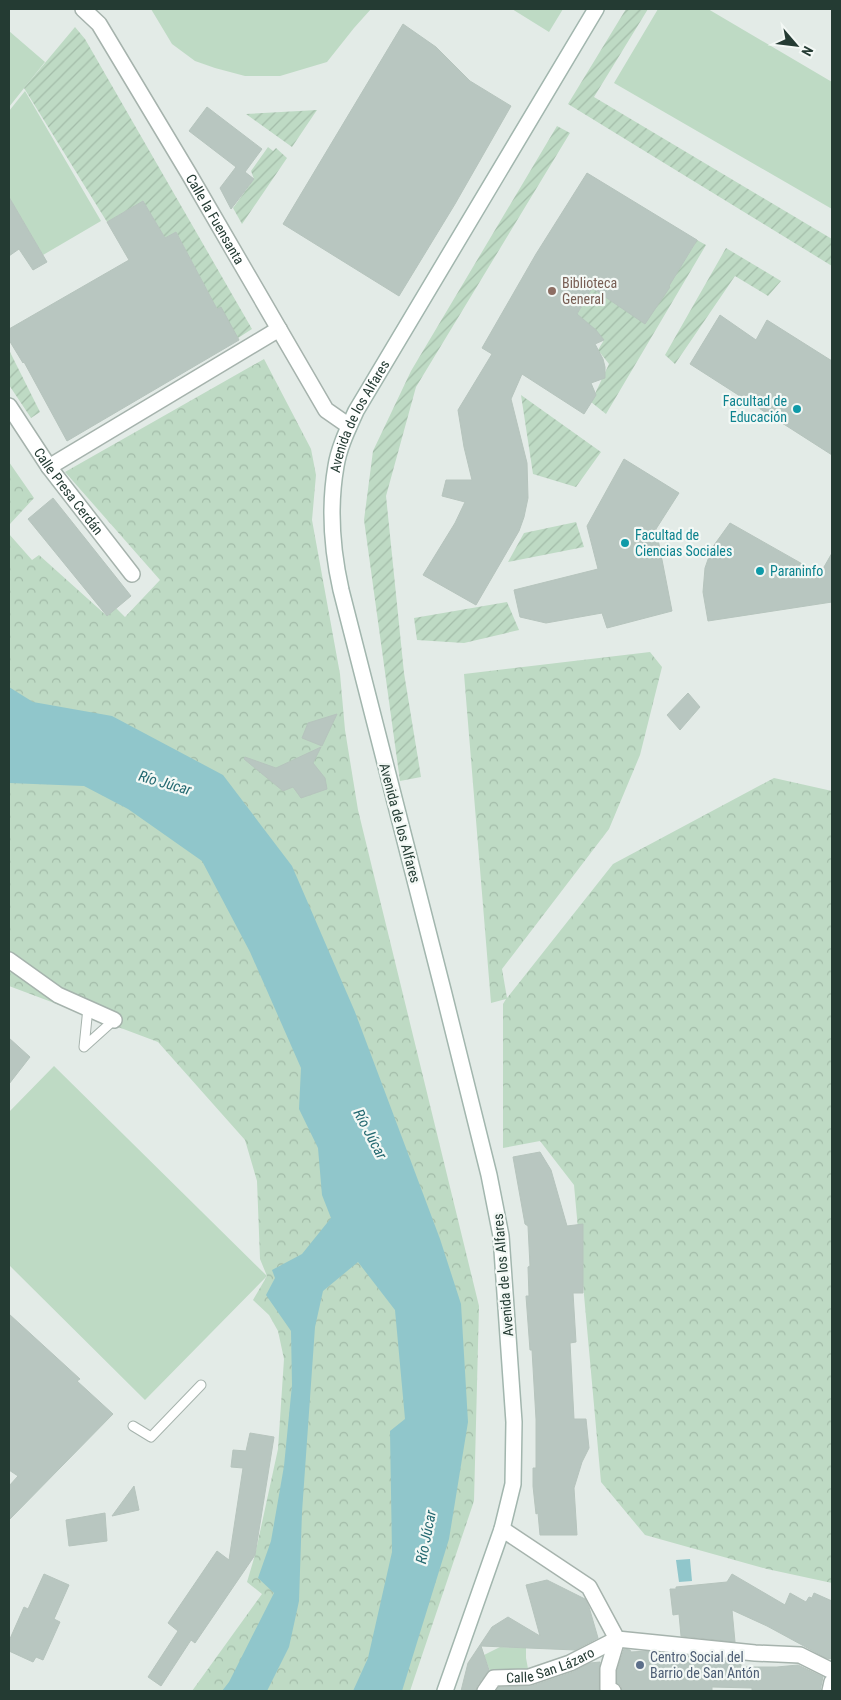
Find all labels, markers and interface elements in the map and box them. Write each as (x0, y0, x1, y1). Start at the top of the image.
north arrow (771, 20, 821, 70)
text: N (798, 44, 817, 59)
street label: Calle la Fuensanta (183, 171, 248, 267)
place label: Biblioteca General (562, 275, 617, 307)
marker: Biblioteca General (546, 285, 558, 297)
street label: Avenida de los Alfares (327, 357, 393, 474)
place label: Facultad de Educación (723, 393, 787, 425)
marker: Facultad de Educación (791, 403, 803, 415)
street label: Calle Presa Cerdán (31, 445, 106, 538)
place label: Facultad de Ciencias Sociales (635, 527, 732, 559)
marker: Facultad de Ciencias Sociales (619, 537, 631, 549)
place label: Paraninfo (770, 563, 823, 579)
marker: Paraninfo (754, 565, 766, 577)
street label: Avenida de los Alfares (376, 761, 424, 885)
water label: Río Júcar (137, 767, 194, 799)
water label: Río Júcar (349, 1106, 391, 1163)
street label: Avenida de los Alfares (490, 1213, 516, 1337)
water label: Río Júcar (412, 1508, 440, 1565)
street label: Calle San Lázaro (506, 1644, 597, 1686)
place label: Centro Social del Barrio de San Antón (650, 1649, 760, 1681)
marker: Centro Social del Barrio de San Antón (634, 1659, 646, 1671)

